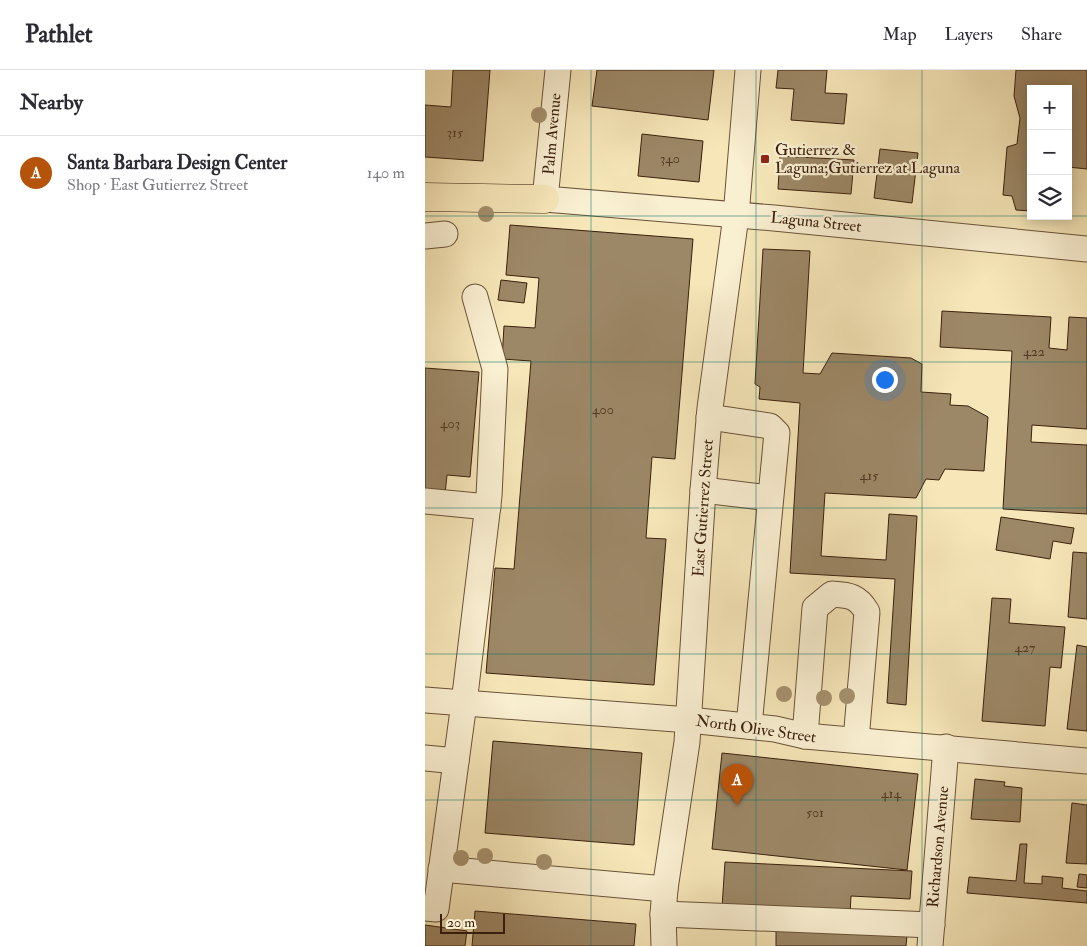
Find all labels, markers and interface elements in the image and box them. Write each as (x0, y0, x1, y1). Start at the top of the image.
text: Pathlet (25, 19, 93, 50)
text: Map (883, 23, 917, 46)
text: Layers (945, 23, 993, 46)
text: Share (1021, 23, 1062, 46)
map controls (1027, 85, 1072, 220)
button: + (1027, 85, 1072, 130)
text: Nearby (20, 89, 83, 116)
street label: Palm Avenue (538, 92, 566, 176)
house number: 315 (447, 124, 464, 141)
button: − (1027, 130, 1072, 175)
place label: Gutierrez & Laguna;Gutierrez at Laguna (775, 140, 961, 178)
house number: 340 (660, 150, 680, 167)
text: Santa Barbara Design Center (67, 151, 287, 175)
marker: Gutierrez & Laguna;Gutierrez at Laguna (759, 153, 771, 165)
text: A (31, 163, 41, 183)
text: 140 m (367, 163, 405, 183)
text: Shop · East Gutierrez Street (67, 175, 248, 195)
button: layers (1027, 175, 1072, 220)
street label: Laguna Street (770, 207, 862, 237)
house number: 422 (1023, 343, 1045, 360)
your location (872, 367, 898, 393)
house number: 400 (592, 401, 614, 418)
house number: 403 (440, 415, 460, 432)
street label: East Gutierrez Street (688, 438, 718, 578)
house number: 415 (860, 467, 879, 484)
house number: 427 (1014, 639, 1036, 656)
street label: North Olive Street (695, 711, 817, 747)
pin: A (721, 764, 753, 805)
house number: 414 (881, 785, 902, 802)
street label: Richardson Avenue (923, 785, 953, 909)
house number: 501 (806, 804, 824, 821)
scale bar (440, 911, 505, 934)
text: 20 m (447, 914, 475, 931)

